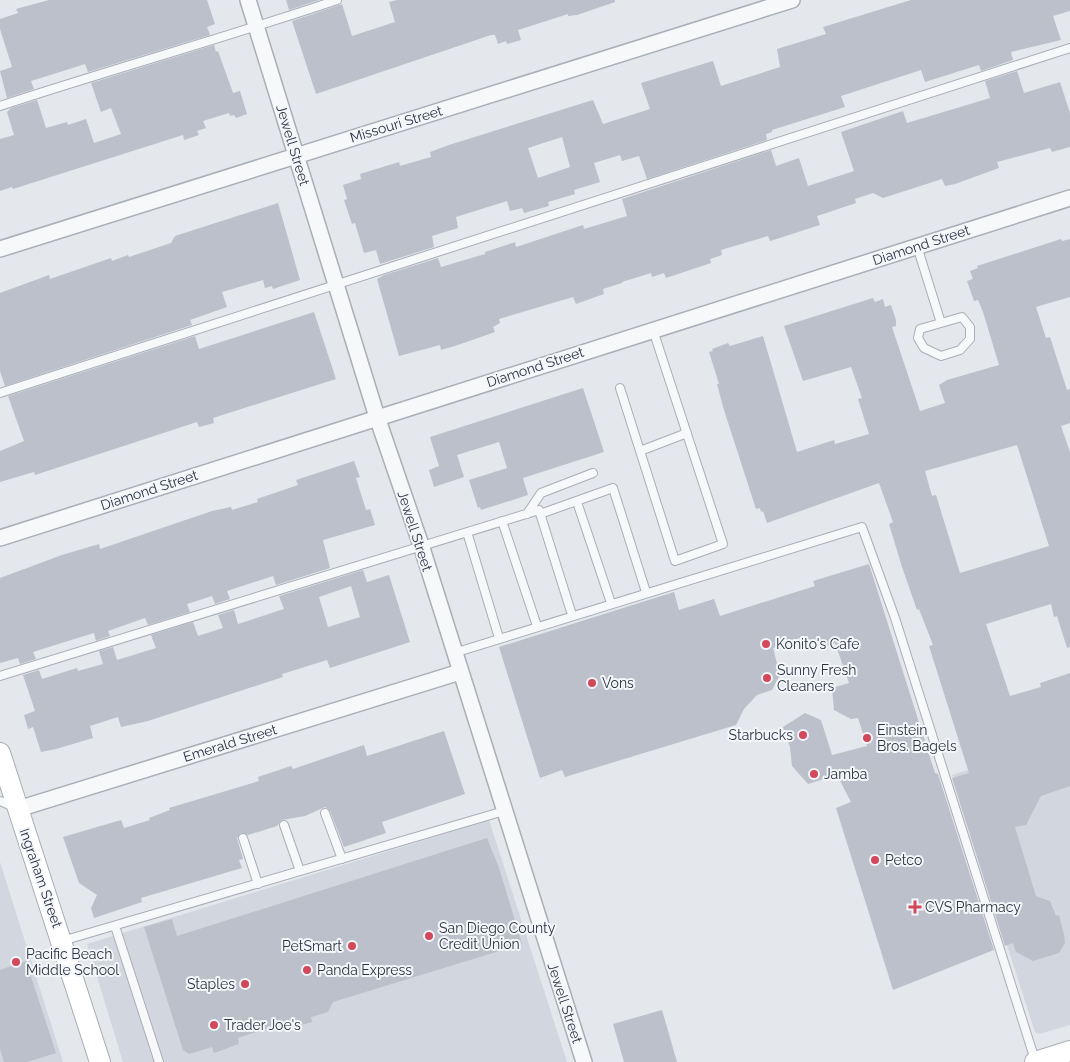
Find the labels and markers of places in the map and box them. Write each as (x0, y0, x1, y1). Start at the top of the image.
place label: Konito's Cafe (776, 636, 860, 652)
marker: Konito's Cafe (760, 638, 772, 650)
place label: Sunny Fresh Cleaners (777, 662, 856, 694)
marker: Sunny Fresh Cleaners (761, 672, 773, 684)
place label: Vons (602, 675, 634, 691)
marker: Vons (586, 677, 598, 689)
place label: Einstein Bros. Bagels (877, 722, 957, 754)
place label: Starbucks (729, 727, 793, 743)
marker: Starbucks (797, 729, 809, 741)
marker: Einstein Bros. Bagels (861, 732, 873, 744)
place label: Jamba (824, 766, 867, 782)
marker: Jamba (808, 768, 820, 780)
place label: Petco (885, 852, 922, 868)
marker: Petco (869, 854, 881, 866)
place label: CVS Pharmacy (925, 899, 1021, 915)
marker: CVS Pharmacy (909, 901, 921, 913)
place label: San Diego County Credit Union (439, 920, 556, 952)
marker: San Diego County Credit Union (423, 930, 435, 942)
place label: PetSmart (282, 938, 342, 954)
marker: PetSmart (346, 940, 358, 952)
place label: Pacific Beach Middle School (26, 946, 119, 978)
marker: Pacific Beach Middle School (10, 956, 22, 968)
place label: Panda Express (317, 962, 412, 978)
marker: Panda Express (301, 964, 313, 976)
place label: Staples (187, 976, 235, 992)
marker: Staples (239, 978, 251, 990)
place label: Trader Joe's (224, 1017, 301, 1033)
marker: Trader Joe's (208, 1019, 220, 1031)

